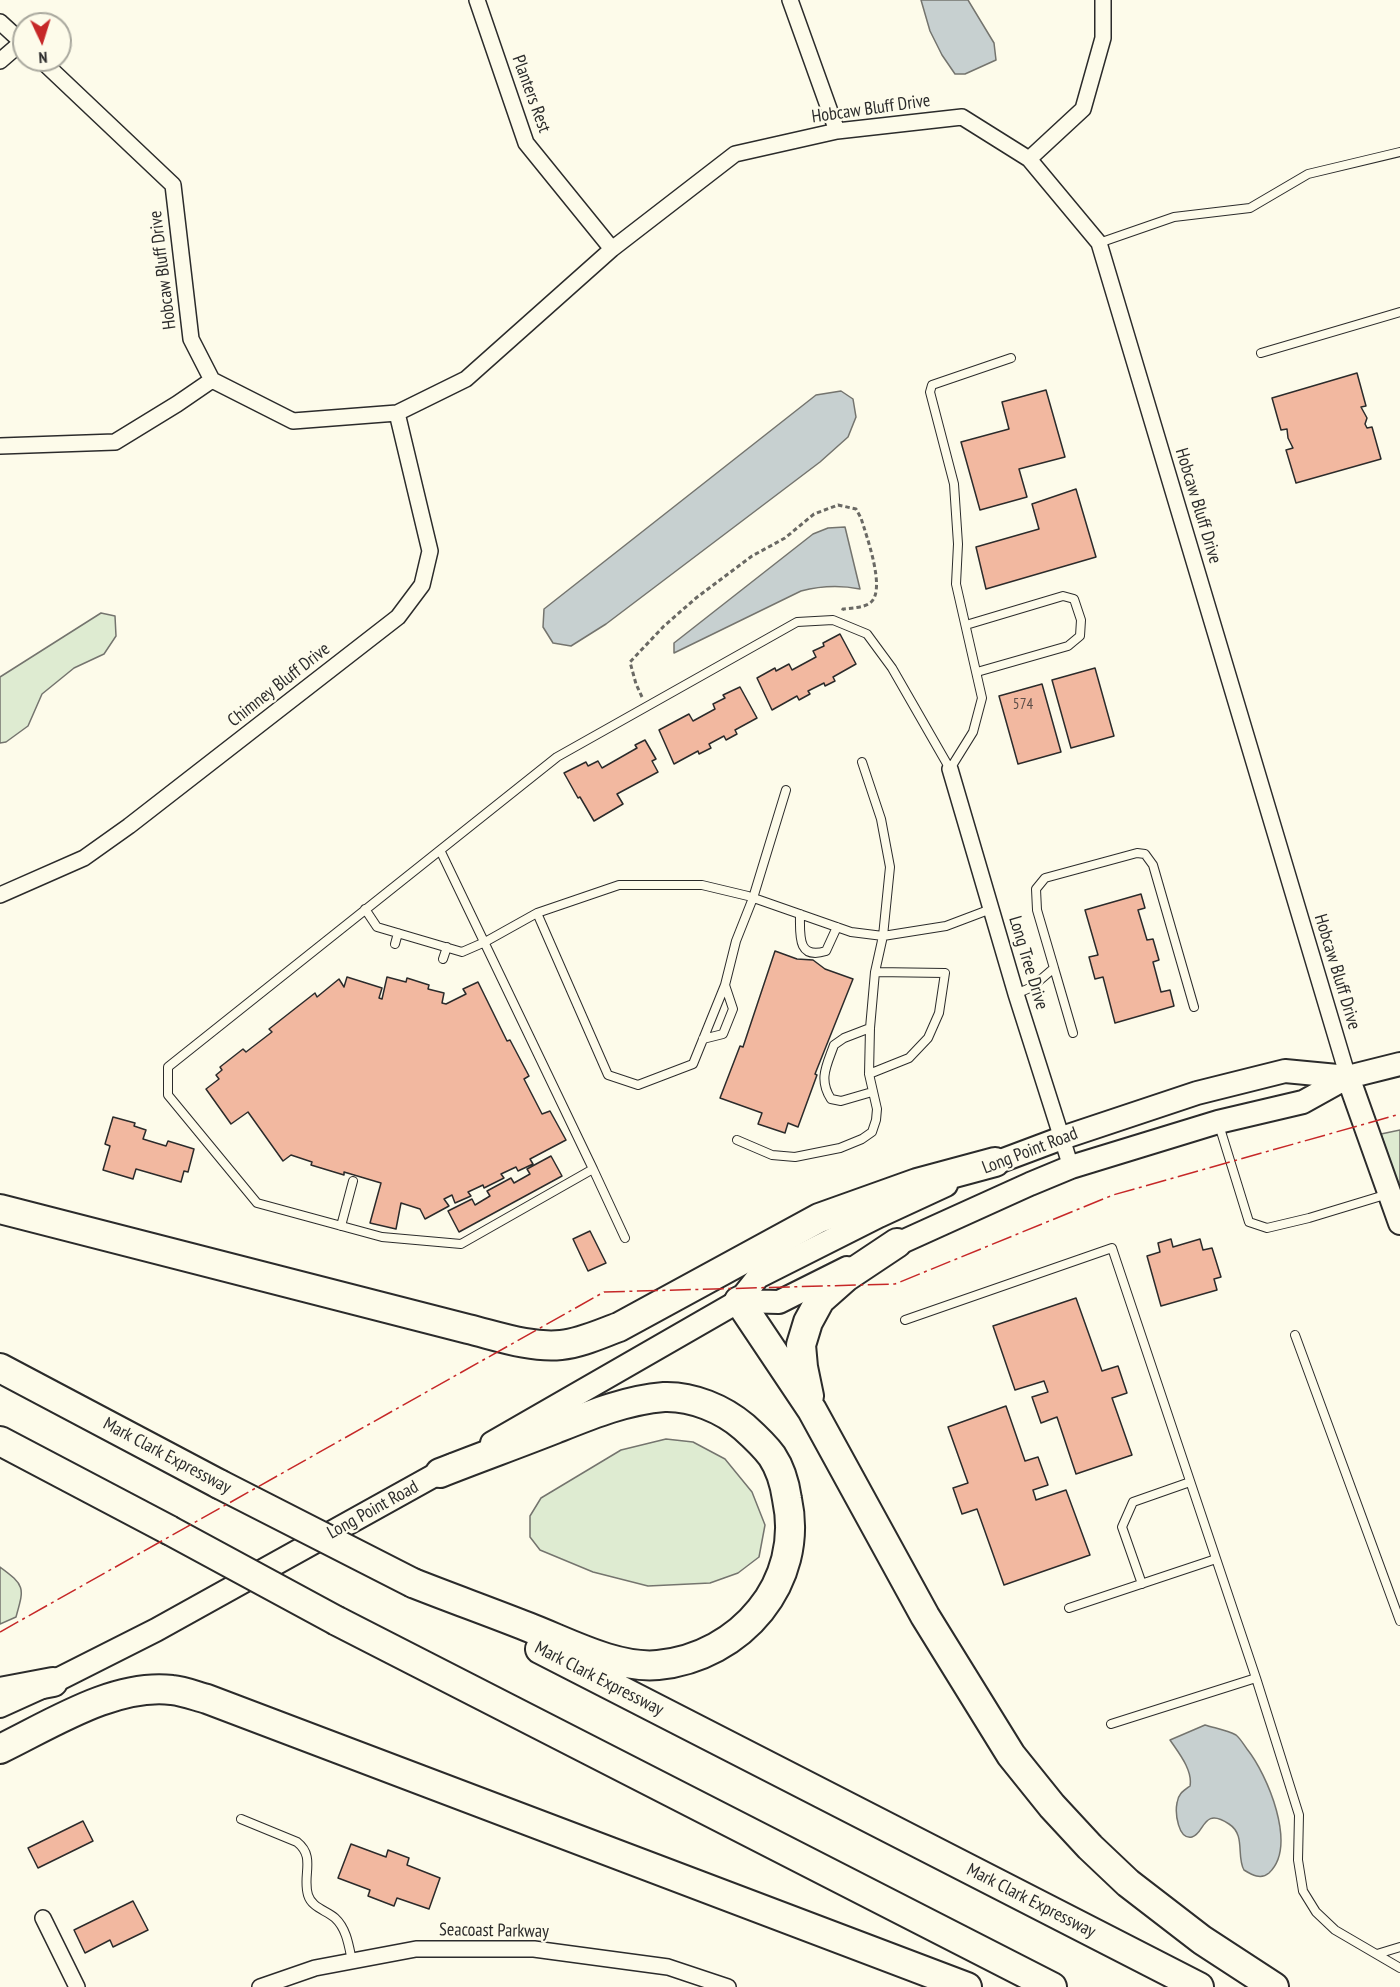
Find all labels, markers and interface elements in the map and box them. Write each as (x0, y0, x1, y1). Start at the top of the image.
north arrow (12, 12, 72, 72)
text: N (38, 48, 48, 68)
street label: Planters Rest (507, 52, 555, 136)
street label: Hobcaw Bluff Drive (810, 90, 932, 128)
street label: Hobcaw Bluff Drive (145, 209, 181, 331)
street label: Hobcaw Bluff Drive (1170, 446, 1226, 566)
street label: Chimney Bluff Drive (224, 638, 334, 732)
house number: 574 (1013, 696, 1033, 714)
street label: Hobcaw Bluff Drive (1309, 912, 1365, 1032)
street label: Long Tree Drive (1004, 914, 1052, 1012)
street label: Long Point Road (979, 1123, 1081, 1179)
street label: Mark Clark Expressway (99, 1413, 235, 1499)
street label: Long Point Road (324, 1476, 422, 1544)
street label: Mark Clark Expressway (531, 1637, 667, 1721)
street label: Mark Clark Expressway (963, 1859, 1099, 1943)
street label: Seacoast Parkway (439, 1919, 549, 1943)

